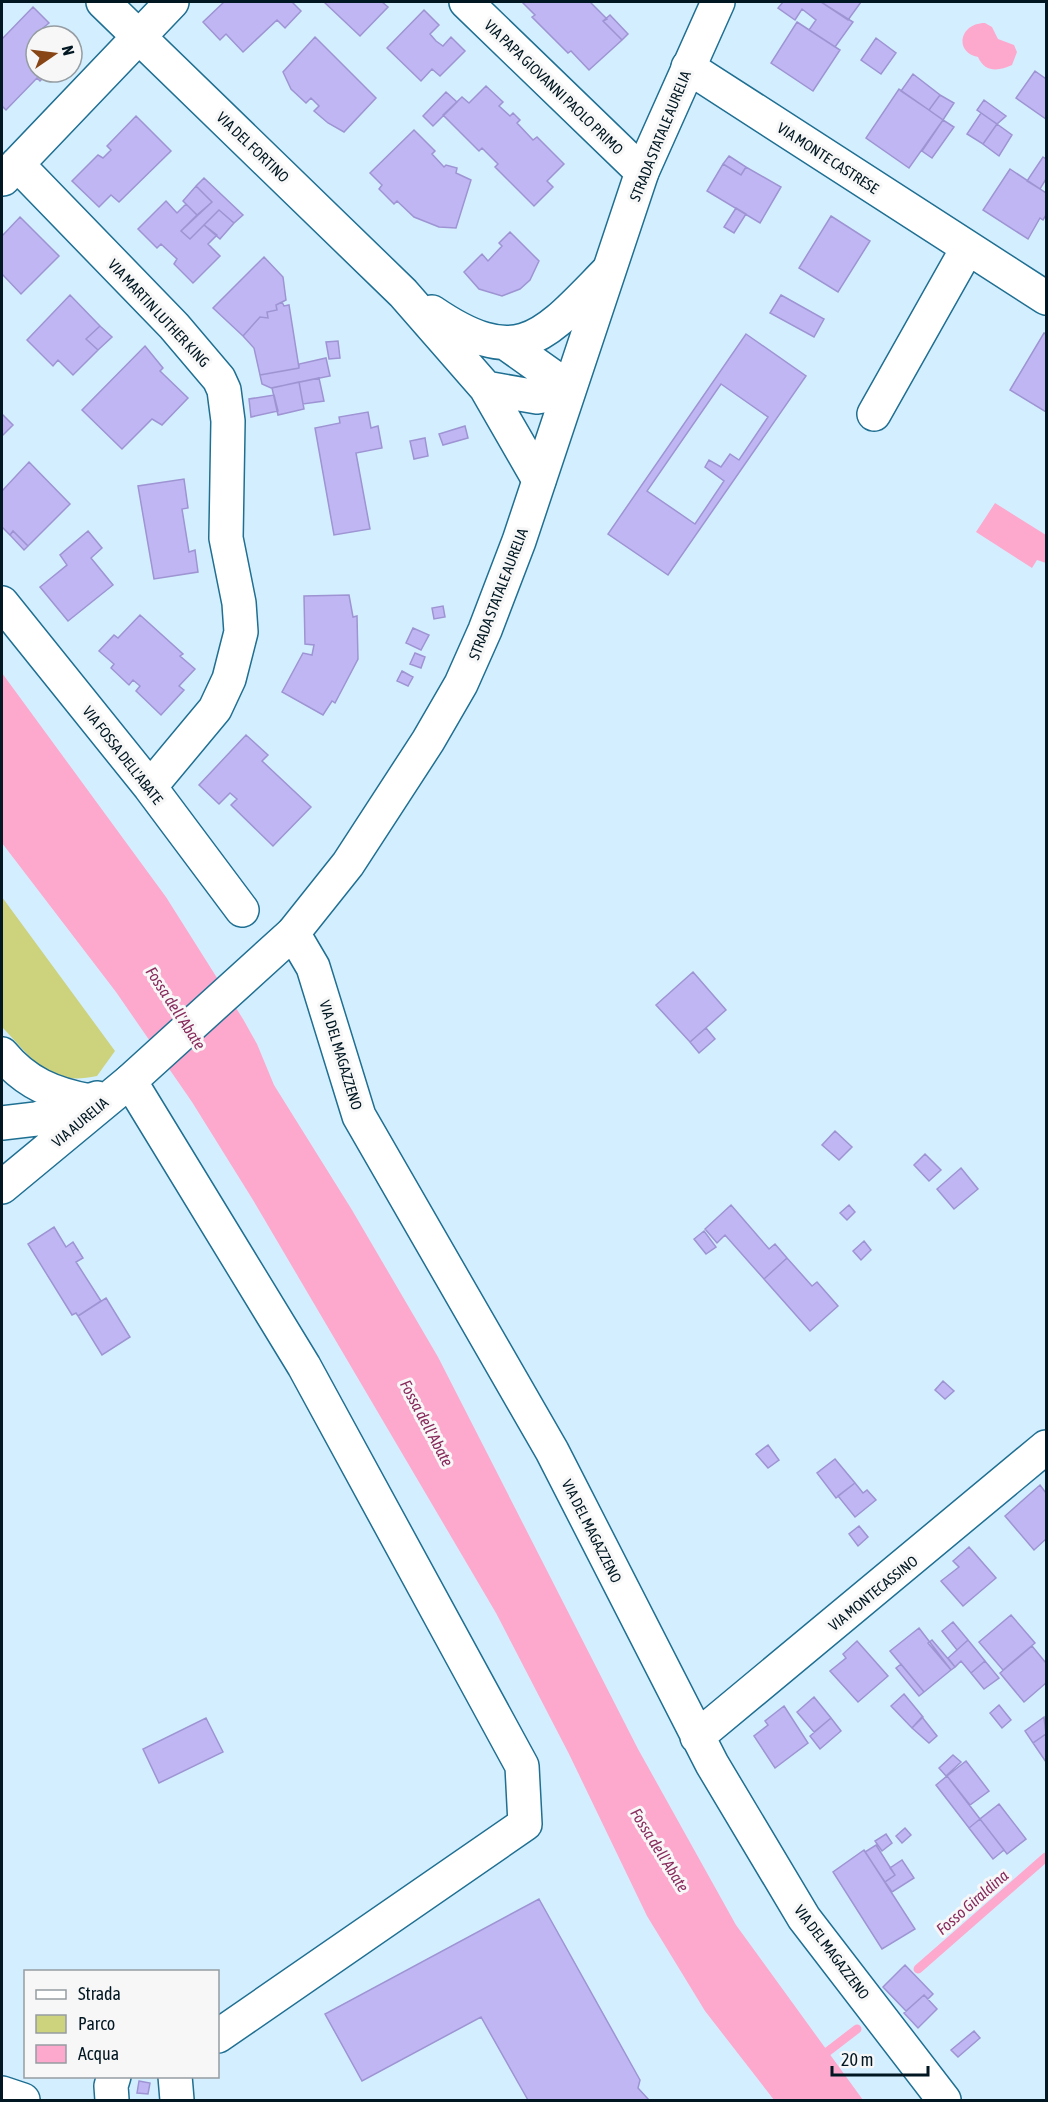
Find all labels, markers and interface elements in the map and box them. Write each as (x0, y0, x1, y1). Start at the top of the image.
street label: VIA PAPA GIOVANNI PAOLO PRIMO (481, 16, 627, 158)
north arrow (24, 24, 84, 84)
text: N (59, 44, 78, 57)
street label: STRADA STATALE AURELIA (626, 68, 694, 204)
street label: VIA DEL FORTINO (213, 108, 293, 186)
street label: VIA MONTE CASTRESE (774, 119, 882, 197)
street label: VIA MARTIN LUTHER KING (105, 256, 213, 370)
street label: STRADA STATALE AURELIA (465, 525, 531, 662)
street label: VIA FOSSA DELL'ABATE (79, 703, 167, 808)
water label: Fossa dell'Abate (143, 963, 209, 1053)
street label: VIA DEL MAGAZZENO (316, 998, 366, 1112)
street label: VIA AURELIA (49, 1093, 112, 1150)
water label: Fossa dell'Abate (397, 1377, 457, 1469)
street label: VIA DEL MAGAZZENO (559, 1477, 625, 1586)
street label: VIA MONTECASSINO (825, 1552, 921, 1634)
water label: Fossa dell'Abate (627, 1805, 693, 1895)
water label: Fosso Giraldina (933, 1866, 1012, 1938)
street label: VIA DEL MAGAZZENO (791, 1902, 873, 2003)
legend (24, 1970, 219, 2078)
text: Strada (78, 1983, 121, 2004)
text: Parco (78, 2013, 115, 2034)
scale bar (832, 2039, 928, 2077)
text: Acqua (78, 2043, 119, 2064)
text: 20 m (841, 2049, 873, 2070)

